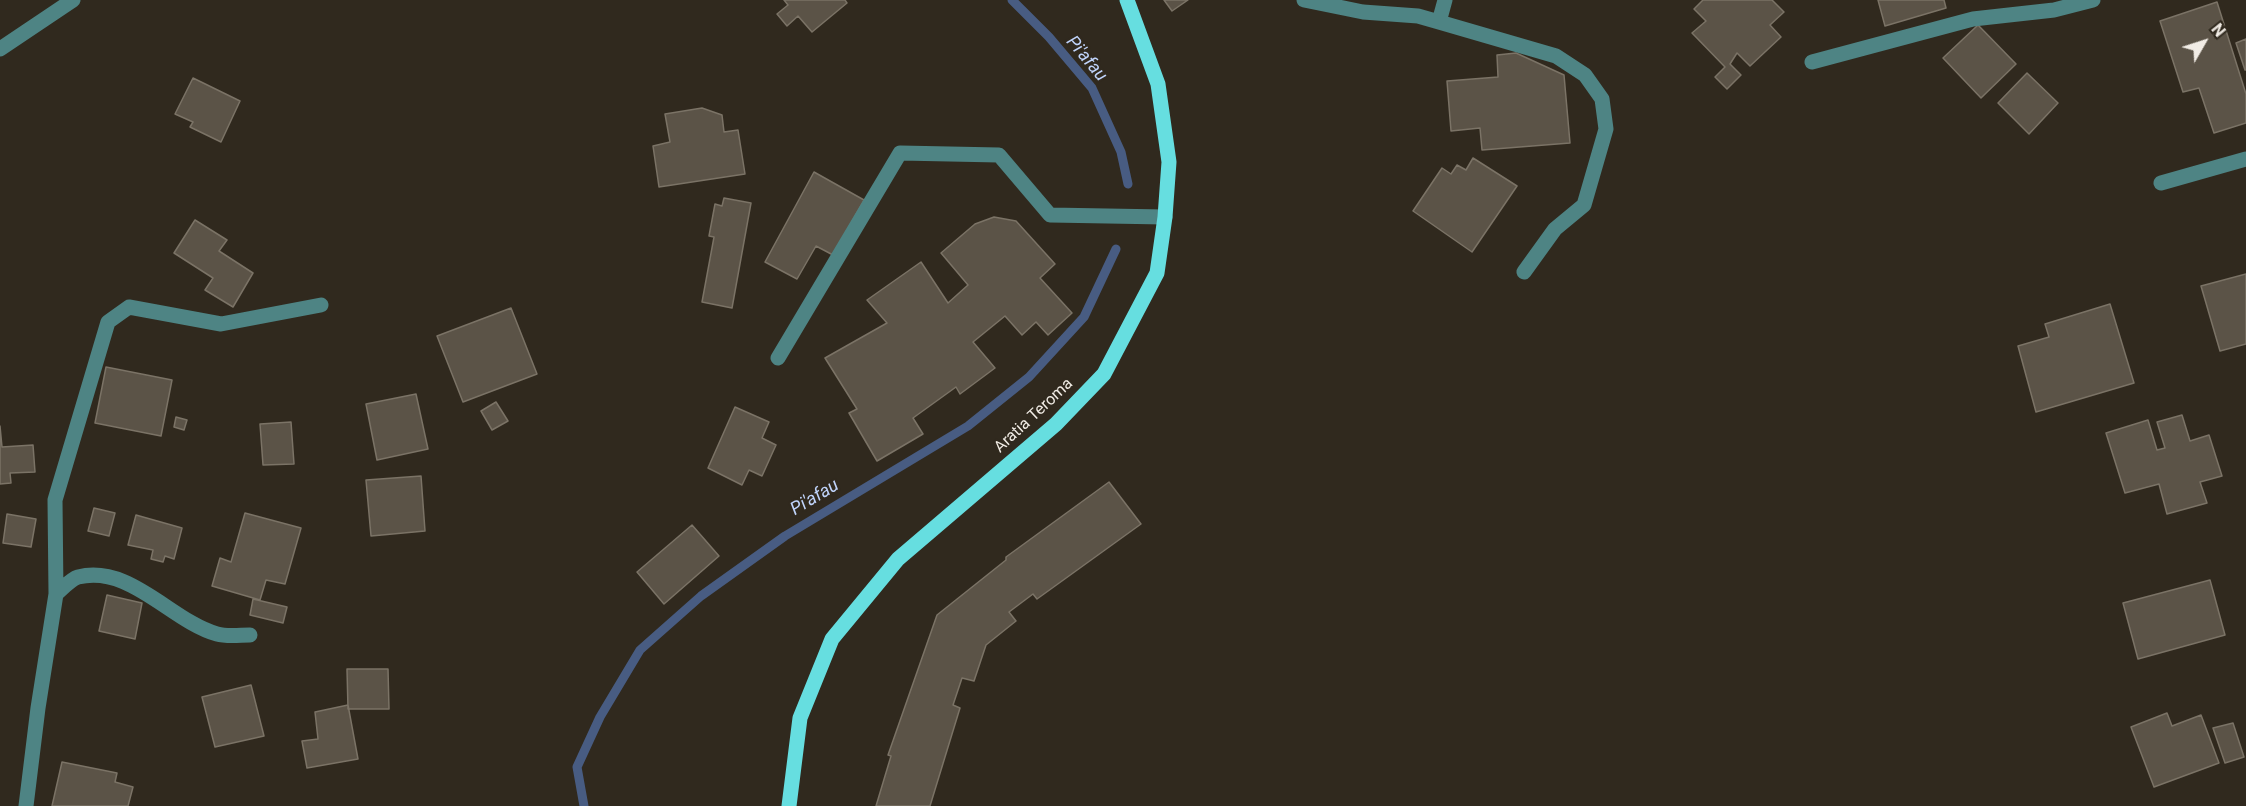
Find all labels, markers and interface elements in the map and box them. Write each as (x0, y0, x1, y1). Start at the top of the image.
north arrow (2174, 12, 2234, 72)
text: N (2207, 20, 2229, 41)
water label: Pi'afau (1061, 32, 1111, 86)
street label: Aratia Teroma (991, 375, 1077, 457)
water label: Pi'afau (787, 475, 843, 521)

